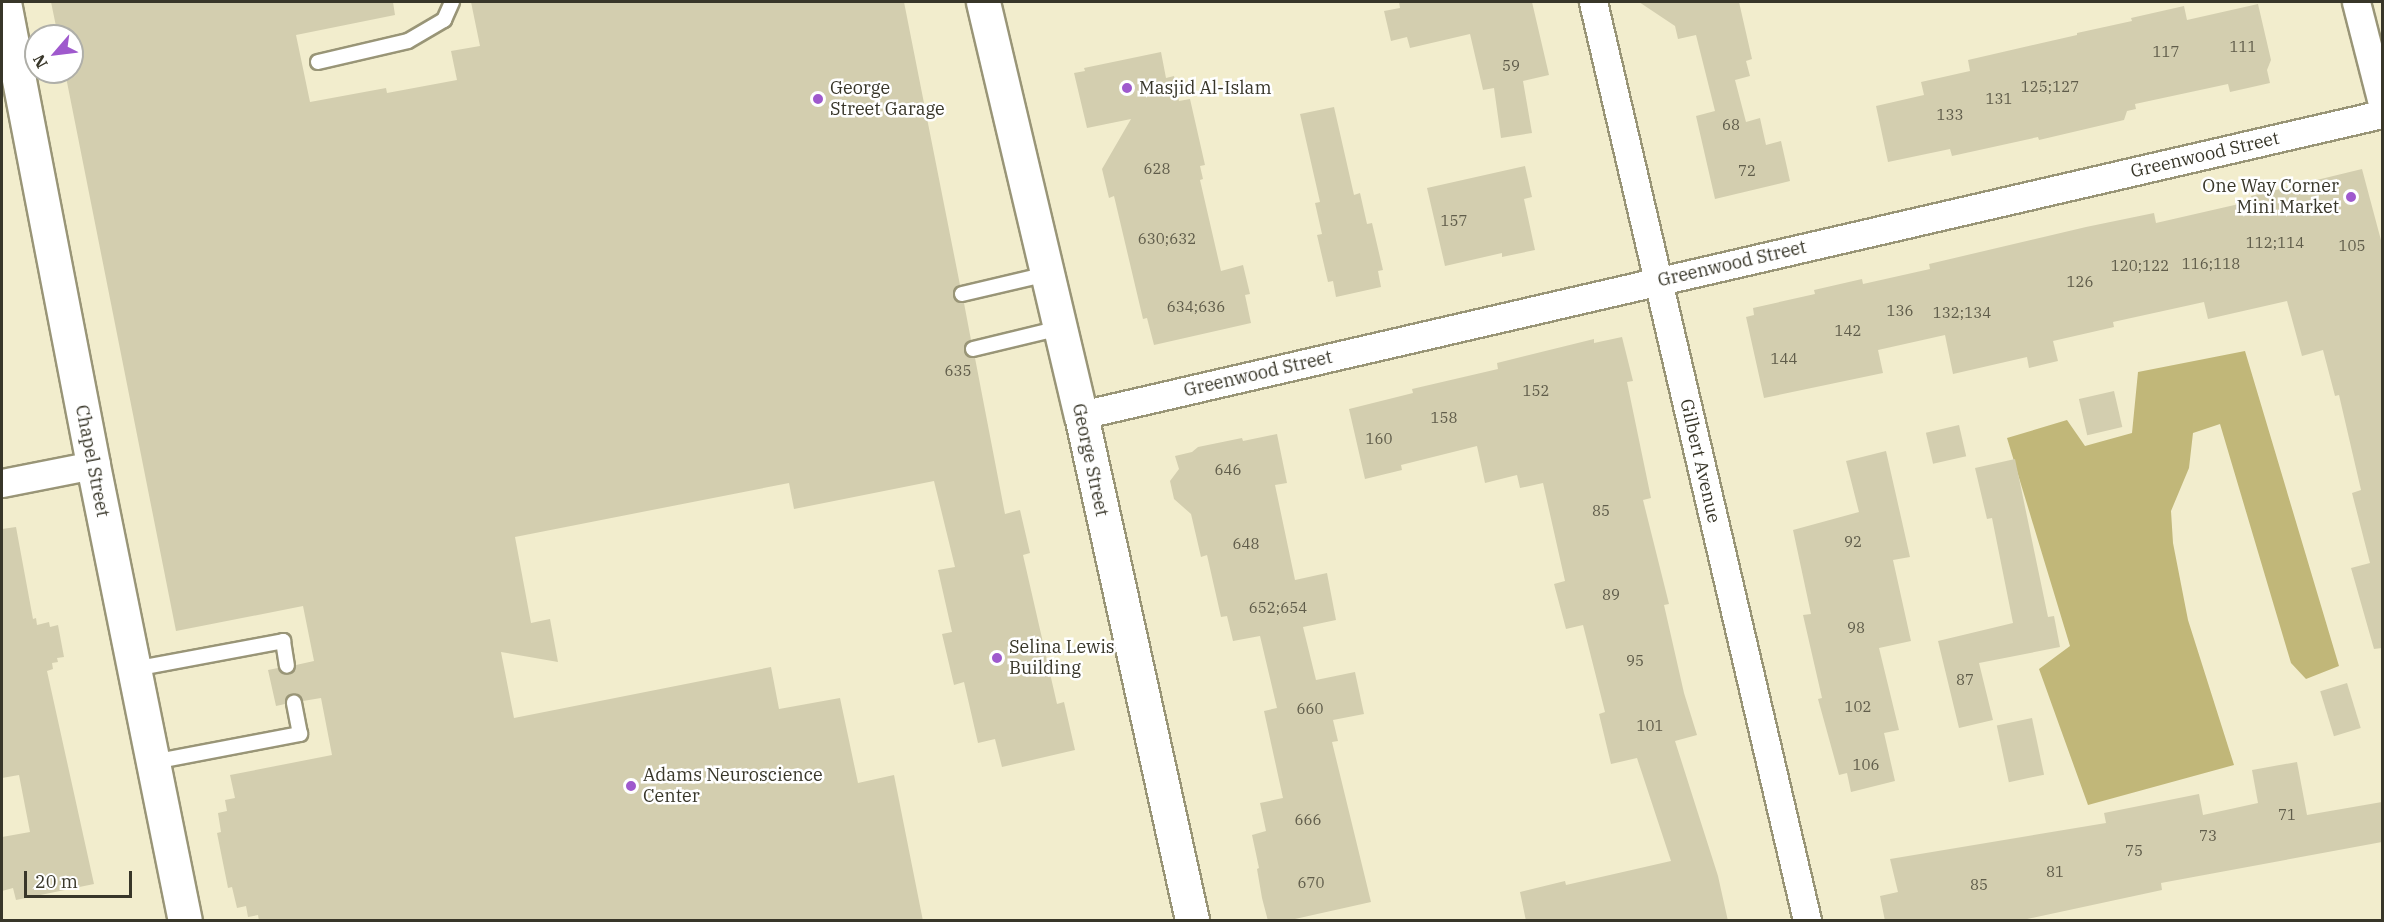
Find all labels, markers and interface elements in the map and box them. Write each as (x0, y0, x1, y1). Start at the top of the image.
north arrow (24, 24, 84, 84)
house number: 111 (2230, 38, 2256, 56)
house number: 117 (2153, 43, 2179, 61)
text: N (28, 51, 52, 72)
house number: 59 (1502, 57, 1520, 75)
place label: Masjid Al-Islam (1139, 77, 1272, 99)
place label: George Street Garage (830, 78, 945, 121)
house number: 125;127 (2021, 78, 2079, 96)
marker: Masjid Al-Islam (1120, 81, 1134, 95)
house number: 131 (1986, 90, 2012, 108)
marker: George Street Garage (811, 92, 825, 106)
house number: 133 (1937, 106, 1963, 124)
house number: 68 (1722, 116, 1740, 134)
street label: Greenwood Street (2129, 127, 2281, 183)
house number: 628 (1144, 160, 1170, 178)
house number: 72 (1738, 162, 1756, 180)
place label: One Way Corner Mini Market (2202, 176, 2339, 219)
marker: One Way Corner Mini Market (2344, 190, 2358, 204)
house number: 157 (1441, 212, 1467, 230)
house number: 630;632 (1138, 230, 1196, 248)
house number: 112;114 (2246, 234, 2304, 252)
street label: Greenwood Street (1656, 236, 1808, 292)
house number: 105 (2339, 237, 2365, 255)
house number: 116;118 (2182, 255, 2240, 273)
house number: 120;122 (2111, 257, 2169, 275)
house number: 126 (2067, 273, 2093, 291)
house number: 634;636 (1167, 298, 1225, 316)
house number: 136 (1887, 302, 1913, 320)
house number: 132;134 (1933, 304, 1991, 322)
house number: 142 (1835, 322, 1861, 340)
street label: Greenwood Street (1182, 346, 1334, 402)
house number: 144 (1771, 350, 1797, 368)
house number: 635 (945, 362, 971, 380)
house number: 152 (1523, 382, 1549, 400)
street label: Gilbert Avenue (1675, 397, 1725, 525)
street label: George Street (1067, 402, 1113, 518)
street label: Chapel Street (71, 403, 113, 519)
house number: 158 (1431, 409, 1457, 427)
house number: 160 (1366, 430, 1392, 448)
house number: 646 (1215, 461, 1241, 479)
house number: 85 (1592, 502, 1610, 520)
house number: 92 (1844, 533, 1862, 551)
house number: 648 (1233, 535, 1259, 553)
house number: 89 (1602, 586, 1620, 604)
house number: 652;654 (1249, 599, 1307, 617)
house number: 98 (1847, 619, 1865, 637)
place label: Selina Lewis Building (1009, 637, 1115, 680)
marker: Selina Lewis Building (990, 651, 1004, 665)
house number: 95 (1626, 652, 1644, 670)
house number: 87 (1956, 671, 1974, 689)
house number: 102 (1845, 698, 1871, 716)
house number: 660 (1297, 700, 1323, 718)
house number: 101 (1637, 717, 1663, 735)
house number: 106 (1853, 756, 1879, 774)
place label: Adams Neuroscience Center (643, 765, 823, 808)
marker: Adams Neuroscience Center (624, 779, 638, 793)
house number: 71 (2278, 806, 2296, 824)
house number: 666 (1295, 811, 1321, 829)
house number: 73 (2199, 827, 2217, 845)
house number: 75 (2125, 842, 2143, 860)
scale bar (27, 859, 135, 897)
house number: 81 (2046, 863, 2064, 881)
text: 20 m (35, 870, 78, 893)
house number: 670 (1298, 874, 1324, 892)
house number: 85 (1970, 876, 1988, 894)

